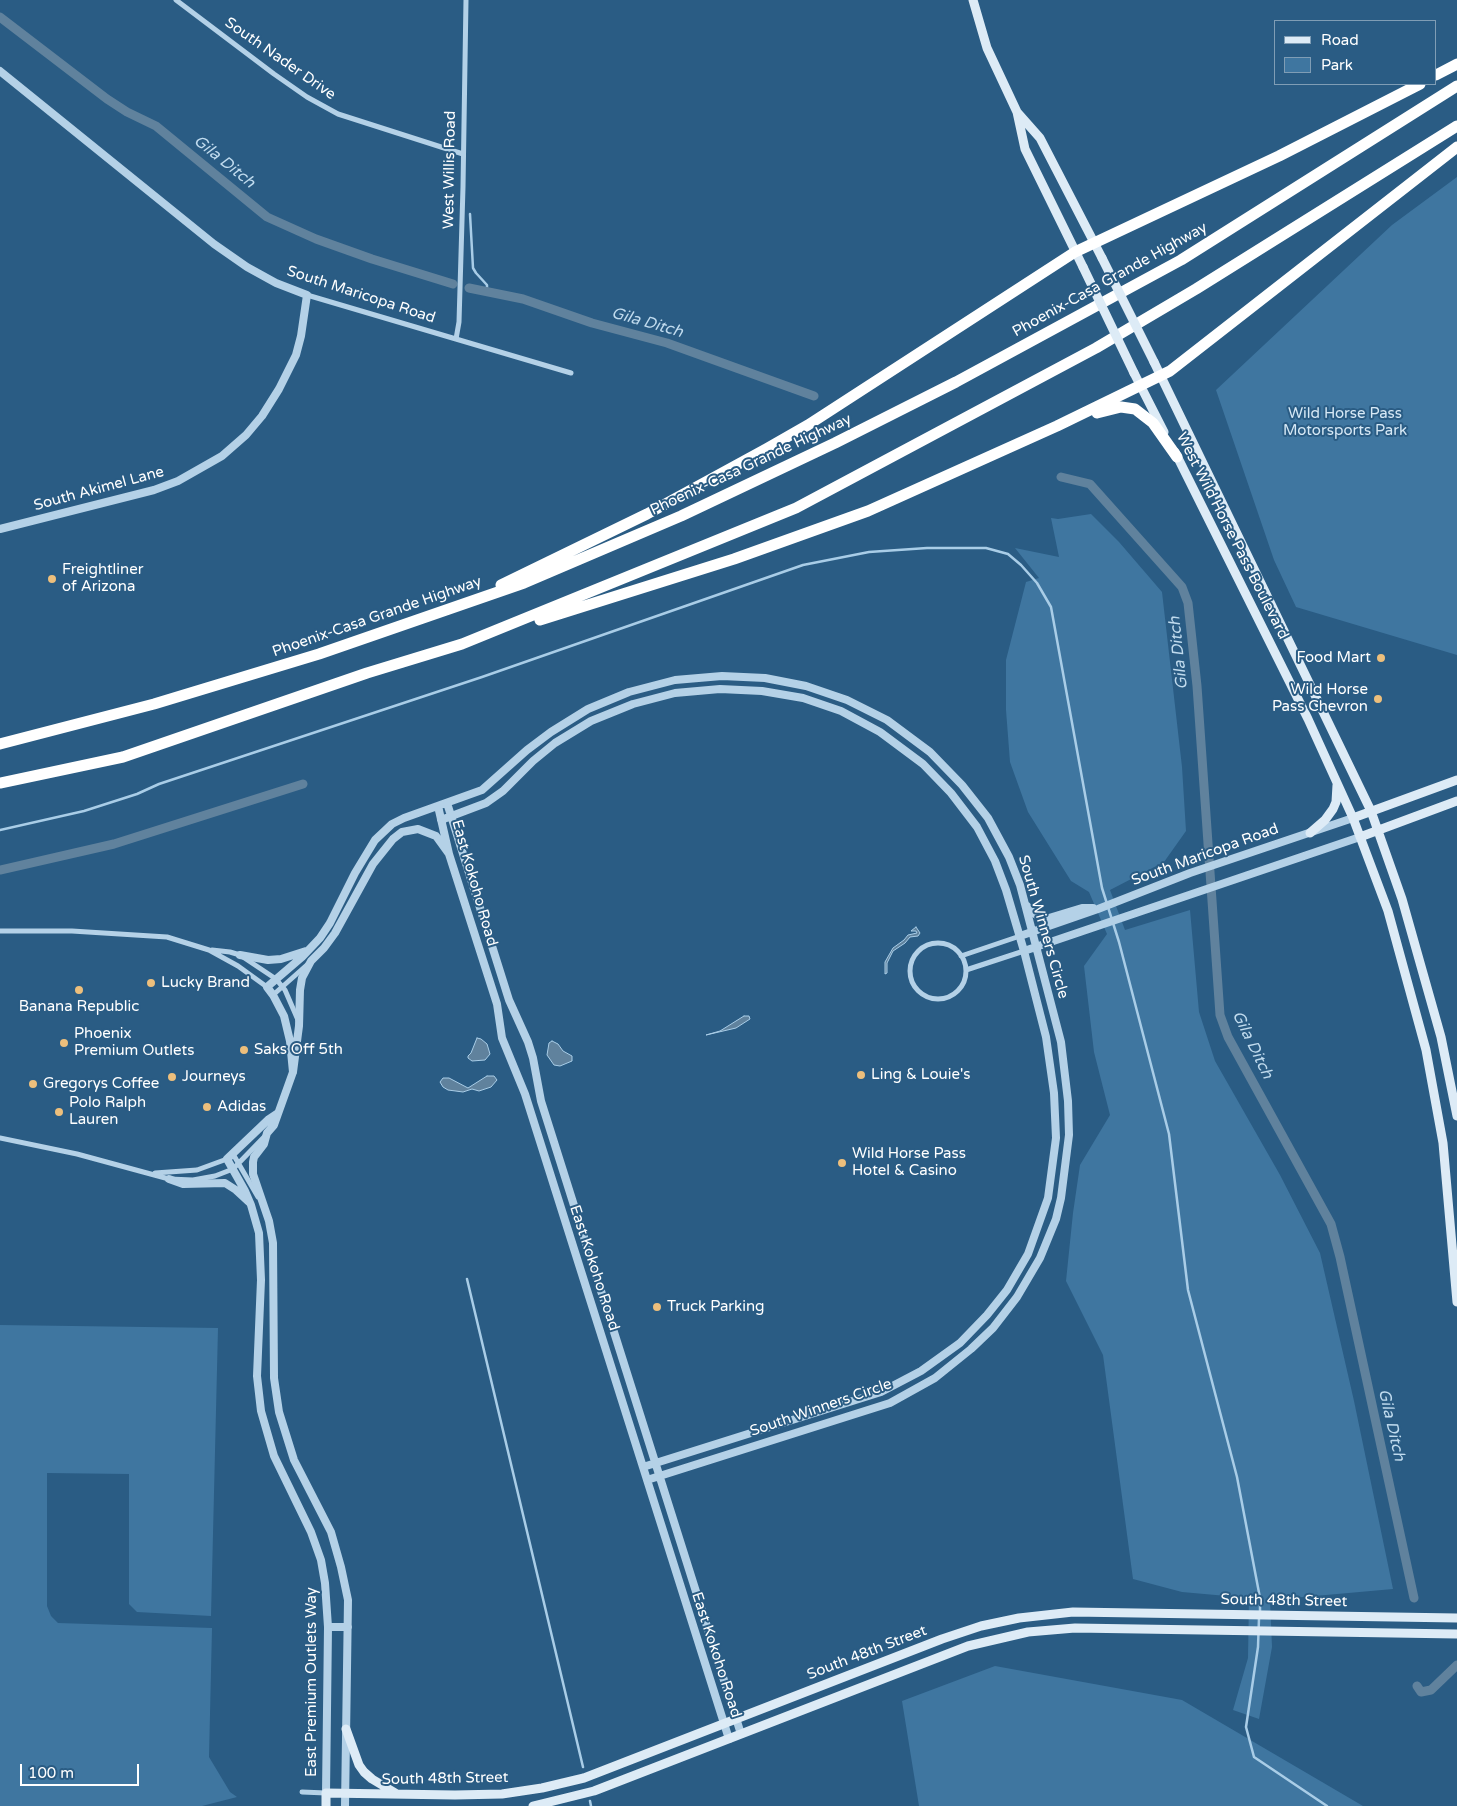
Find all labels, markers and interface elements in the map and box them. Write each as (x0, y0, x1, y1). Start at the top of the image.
street label: South Nader Drive (221, 14, 339, 104)
legend (1274, 20, 1437, 85)
text: Road (1321, 31, 1359, 49)
text: Park (1321, 56, 1353, 74)
street label: West Willis Road (440, 111, 460, 229)
water label: Gila Ditch (189, 131, 259, 193)
street label: Phoenix-Casa Grande Highway (1009, 219, 1211, 341)
street label: South Maricopa Road (284, 262, 438, 328)
water label: Gila Ditch (609, 304, 685, 342)
park label: Wild Horse Pass Motorsports Park (1283, 405, 1407, 440)
street label: Phoenix-Casa Grande Highway (648, 410, 854, 520)
street label: West Wild Horse Pass Boulevard (1172, 430, 1292, 642)
street label: South Akimel Lane (32, 463, 166, 515)
place label: Freightliner of Arizona (62, 561, 143, 596)
marker: Freightliner of Arizona (46, 573, 58, 585)
street label: Phoenix-Casa Grande Highway (270, 573, 484, 661)
water label: Gila Ditch (1166, 616, 1192, 690)
place label: Food Mart (1296, 649, 1371, 667)
marker: Food Mart (1375, 652, 1387, 664)
place label: Wild Horse Pass Chevron (1272, 681, 1368, 716)
marker: Wild Horse Pass Chevron (1372, 693, 1384, 705)
street label: East Kokoho Road (447, 818, 501, 948)
street label: South Maricopa Road (1129, 820, 1281, 890)
street label: South Winners Circle (1014, 853, 1072, 1001)
place label: Lucky Brand (161, 974, 250, 992)
marker: Lucky Brand (145, 977, 157, 989)
marker: Banana Republic (73, 984, 85, 996)
place label: Banana Republic (19, 998, 139, 1016)
water label: Gila Ditch (1227, 1008, 1277, 1082)
place label: Phoenix Premium Outlets (74, 1025, 194, 1060)
marker: Phoenix Premium Outlets (58, 1037, 70, 1049)
place label: Saks Off 5th (254, 1041, 343, 1059)
marker: Saks Off 5th (238, 1044, 250, 1056)
place label: Ling & Louie's (871, 1066, 970, 1084)
place label: Journeys (182, 1068, 246, 1086)
marker: Ling & Louie's (855, 1069, 867, 1081)
marker: Journeys (166, 1071, 178, 1083)
place label: Gregorys Coffee (43, 1075, 159, 1093)
marker: Gregorys Coffee (27, 1078, 39, 1090)
place label: Polo Ralph Lauren (69, 1094, 146, 1129)
place label: Adidas (217, 1098, 266, 1116)
marker: Adidas (201, 1101, 213, 1113)
marker: Polo Ralph Lauren (53, 1106, 65, 1118)
place label: Wild Horse Pass Hotel & Casino (852, 1145, 966, 1180)
marker: Wild Horse Pass Hotel & Casino (836, 1157, 848, 1169)
street label: East Kokoho Road (565, 1203, 623, 1333)
place label: Truck Parking (667, 1298, 765, 1316)
marker: Truck Parking (651, 1301, 663, 1313)
street label: South Winners Circle (748, 1375, 894, 1441)
water label: Gila Ditch (1373, 1387, 1409, 1463)
street label: East Premium Outlets Way (303, 1587, 321, 1777)
street label: East Kokoho Road (687, 1590, 745, 1720)
street label: South 48th Street (1220, 1591, 1348, 1611)
street label: South 48th Street (805, 1622, 929, 1684)
scale bar (22, 1754, 141, 1786)
text: 100 m (28, 1764, 74, 1782)
street label: South 48th Street (381, 1769, 509, 1789)

